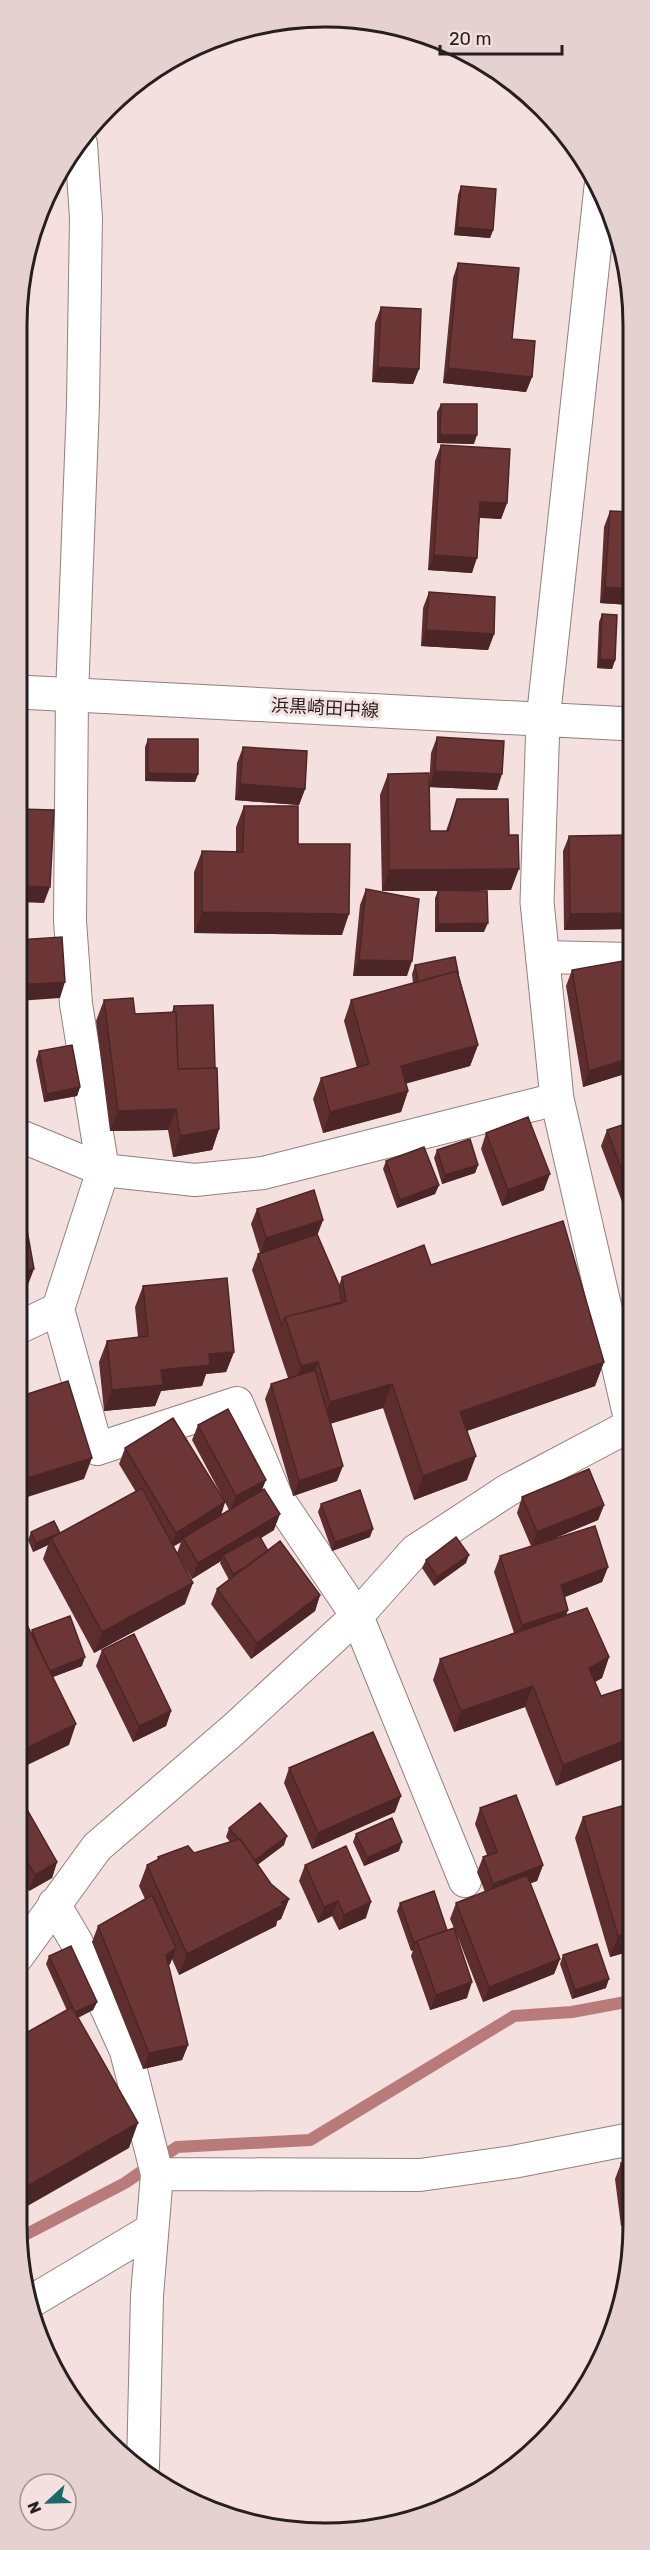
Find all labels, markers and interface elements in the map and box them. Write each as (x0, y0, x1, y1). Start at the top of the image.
scale bar (440, 18, 562, 56)
text: 20 m (449, 28, 491, 50)
street label: 浜黒崎田中線 (270, 694, 380, 722)
north arrow (18, 2472, 78, 2532)
text: N (24, 2499, 46, 2516)

